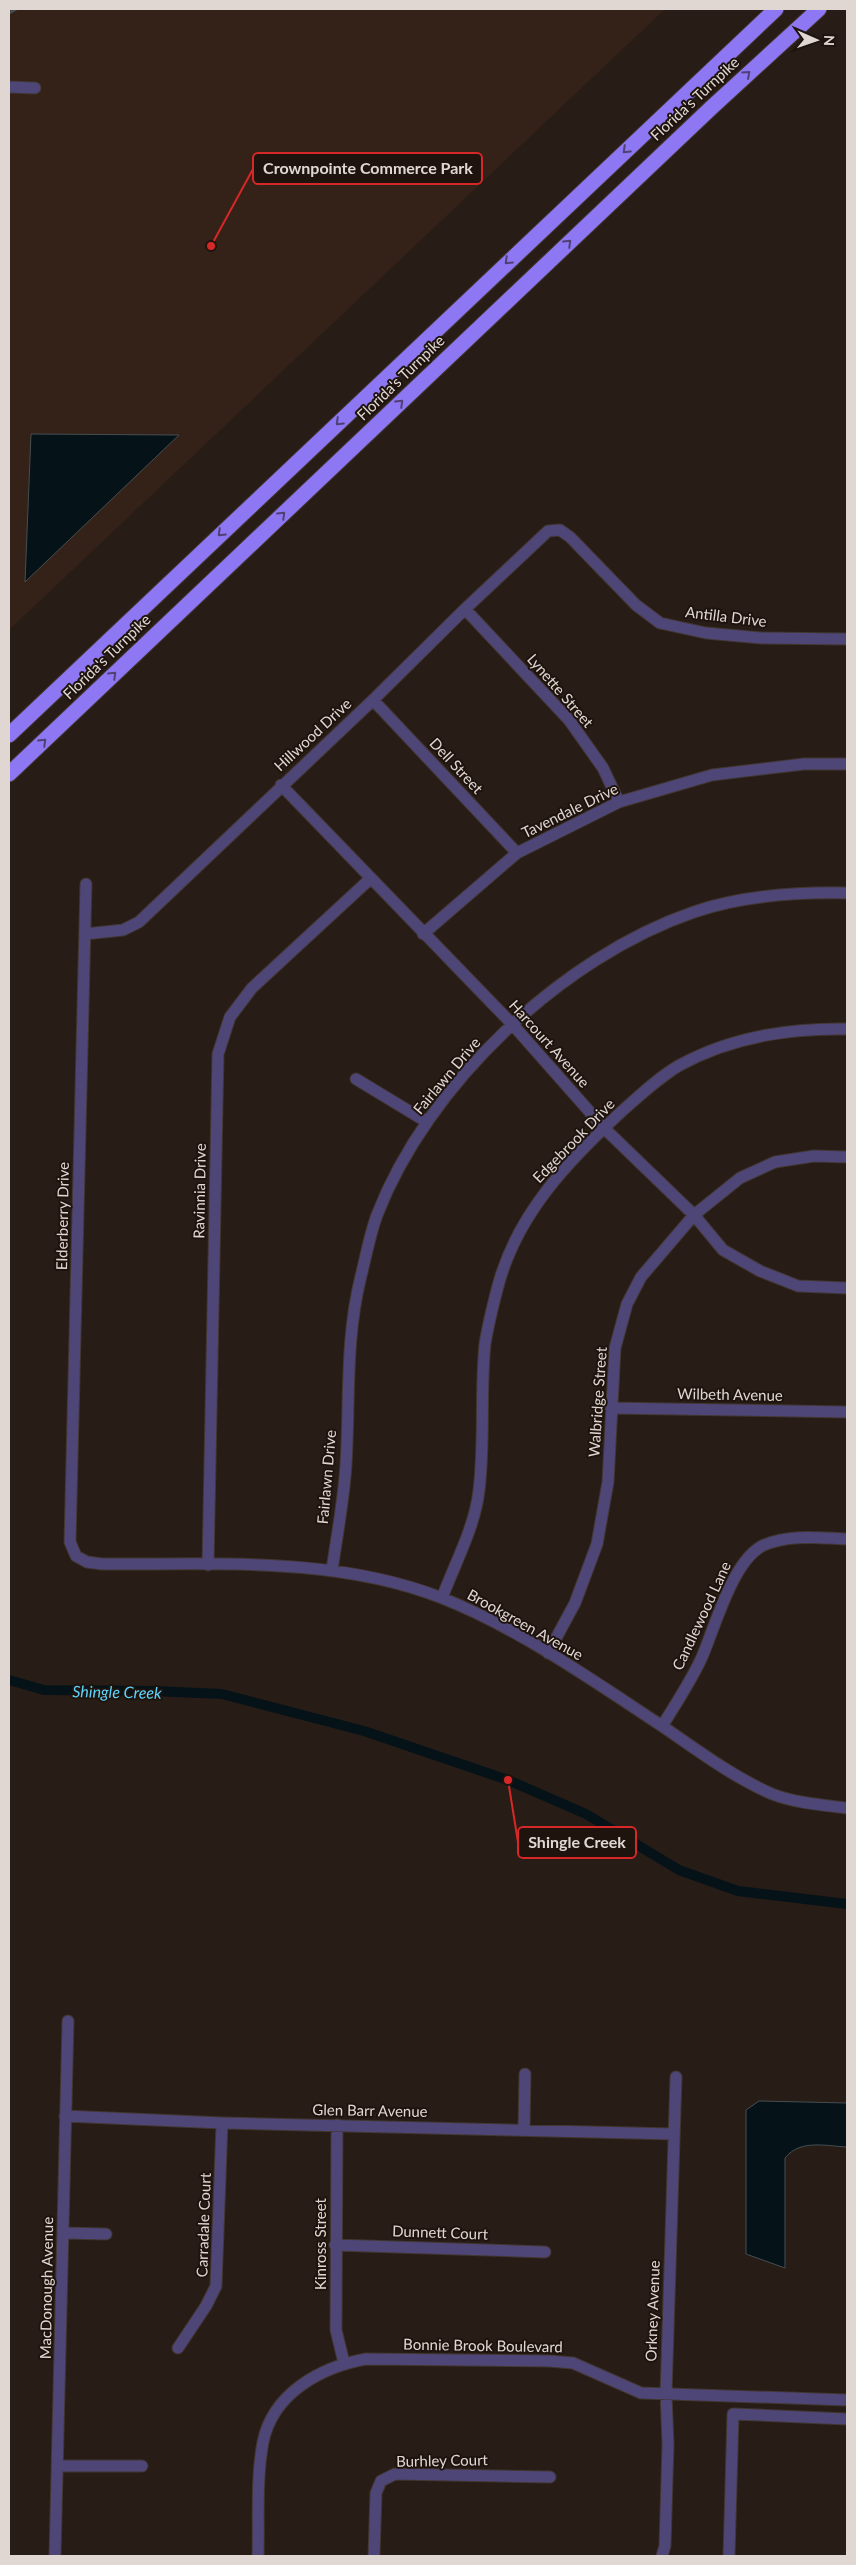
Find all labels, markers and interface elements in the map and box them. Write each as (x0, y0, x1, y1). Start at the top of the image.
north arrow (791, 15, 841, 65)
text: N (821, 35, 838, 46)
street label: Florida's Turnpike (646, 53, 742, 144)
one-way arrow (741, 71, 750, 80)
one-way arrow (622, 144, 631, 153)
callout: Crownpointe Commerce Park (253, 153, 482, 184)
text: Crownpointe Commerce Park (263, 158, 473, 177)
one-way arrow (562, 240, 571, 249)
one-way arrow (504, 255, 513, 264)
street label: Florida's Turnpike (353, 331, 448, 424)
one-way arrow (394, 400, 403, 409)
one-way arrow (336, 416, 345, 425)
one-way arrow (276, 512, 285, 521)
one-way arrow (218, 527, 227, 536)
street label: Antilla Drive (684, 602, 768, 630)
street label: Florida's Turnpike (59, 610, 154, 703)
street label: Lynette Street (524, 650, 598, 731)
one-way arrow (107, 672, 116, 681)
street label: Hillwood Drive (270, 694, 355, 775)
street label: Dell Street (426, 734, 487, 797)
one-way arrow (38, 739, 47, 748)
street label: Tavendale Drive (518, 779, 621, 841)
street label: Harcourt Avenue (506, 996, 594, 1091)
street label: Fairlawn Drive (409, 1033, 484, 1117)
street label: Edgebrook Drive (529, 1094, 618, 1186)
street label: Ravinnia Drive (189, 1143, 209, 1239)
street label: Elderberry Drive (52, 1162, 72, 1270)
street label: Walbridge Street (584, 1346, 610, 1458)
street label: Wilbeth Avenue (677, 1384, 783, 1404)
street label: Fairlawn Drive (313, 1429, 339, 1525)
street label: Candlewood Lane (668, 1558, 734, 1673)
street label: Brookgreen Avenue (464, 1585, 587, 1663)
water label: Shingle Creek (72, 1681, 162, 1702)
callout: Shingle Creek (518, 1827, 636, 1858)
text: Shingle Creek (528, 1832, 626, 1851)
street label: Glen Barr Avenue (312, 2100, 428, 2120)
street label: Carradale Court (192, 2172, 214, 2277)
street label: Kinross Street (311, 2197, 329, 2290)
street label: MacDonough Avenue (36, 2217, 56, 2359)
street label: Dunnett Court (392, 2221, 489, 2243)
street label: Orkney Avenue (641, 2260, 663, 2362)
street label: Bonnie Brook Boulevard (403, 2335, 563, 2355)
street label: Burhley Court (396, 2450, 489, 2470)

